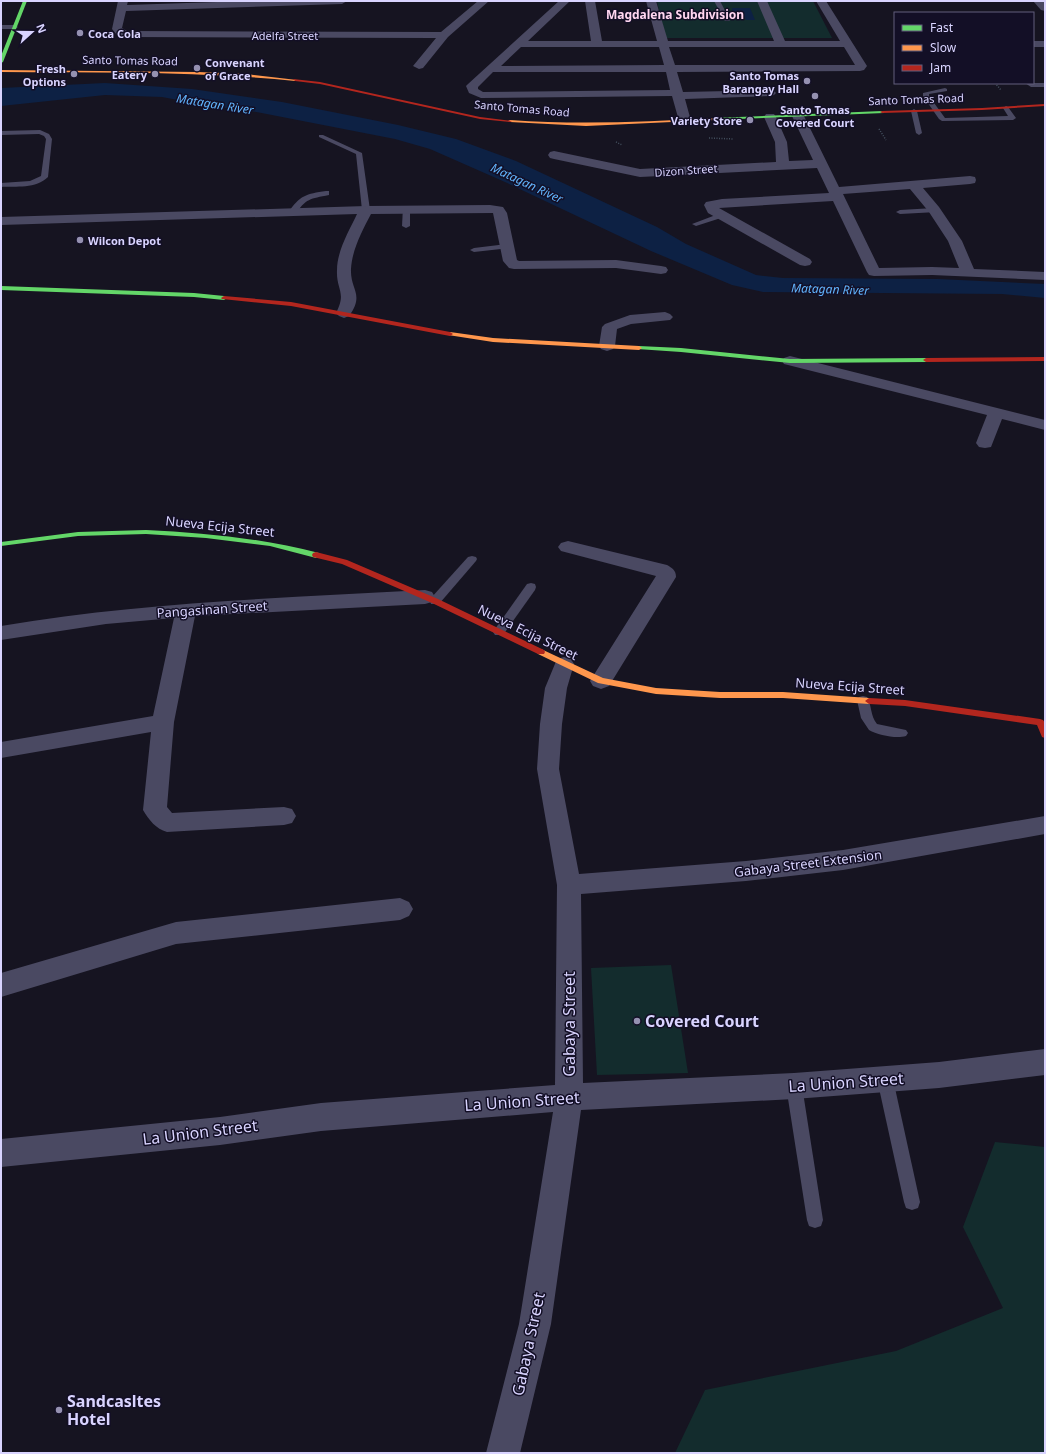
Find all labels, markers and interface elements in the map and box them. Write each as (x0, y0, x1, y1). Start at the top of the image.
district label: Magdalena Subdivision (606, 6, 744, 23)
north arrow (12, 12, 52, 52)
legend (894, 12, 1034, 84)
text: Fast (930, 19, 954, 36)
text: N (33, 21, 50, 35)
place label: Coca Cola (88, 26, 141, 41)
marker: Coca Cola (75, 28, 85, 38)
street label: Adelfa Street (252, 28, 318, 43)
text: Slow (930, 39, 957, 56)
street label: Santo Tomas Road (82, 52, 178, 68)
place label: Convenant of Grace (205, 55, 265, 83)
text: Jam (929, 59, 951, 76)
place label: Fresh Options (23, 61, 66, 89)
marker: Convenant of Grace (192, 63, 202, 73)
place label: Eatery (112, 67, 148, 82)
place label: Santo Tomas Barangay Hall (722, 68, 799, 96)
marker: Fresh Options (69, 69, 79, 79)
marker: Eatery (150, 69, 160, 79)
marker: Santo Tomas Barangay Hall (802, 76, 812, 86)
water label: Matagan River (175, 90, 256, 119)
street label: Santo Tomas Road (868, 90, 964, 108)
marker: Santo Tomas Covered Court (810, 91, 820, 101)
street label: Santo Tomas Road (474, 96, 570, 120)
place label: Santo Tomas Covered Court (776, 102, 854, 130)
place label: Variety Store (671, 113, 742, 128)
marker: Variety Store (745, 115, 755, 125)
water label: Matagan River (488, 159, 567, 208)
street label: Dizon Street (654, 160, 718, 180)
place label: Wilcon Depot (88, 233, 161, 248)
marker: Wilcon Depot (75, 235, 85, 245)
water label: Matagan River (791, 279, 870, 299)
street label: Nueva Ecija Street (165, 511, 276, 541)
street label: Pangasinan Street (156, 596, 268, 622)
street label: Nueva Ecija Street (475, 600, 581, 664)
street label: Nueva Ecija Street (795, 673, 905, 699)
street label: Gabaya Street Extension (733, 845, 883, 881)
street label: Gabaya Street (558, 971, 580, 1077)
place label: Covered Court (645, 1010, 759, 1032)
marker: Covered Court (632, 1016, 642, 1026)
street label: La Union Street (788, 1067, 905, 1097)
street label: La Union Street (464, 1086, 581, 1116)
street label: La Union Street (141, 1114, 259, 1150)
street label: Gabaya Street (506, 1290, 550, 1398)
place label: Sandcasltes Hotel (67, 1390, 161, 1430)
marker: Sandcasltes Hotel (54, 1405, 64, 1415)

